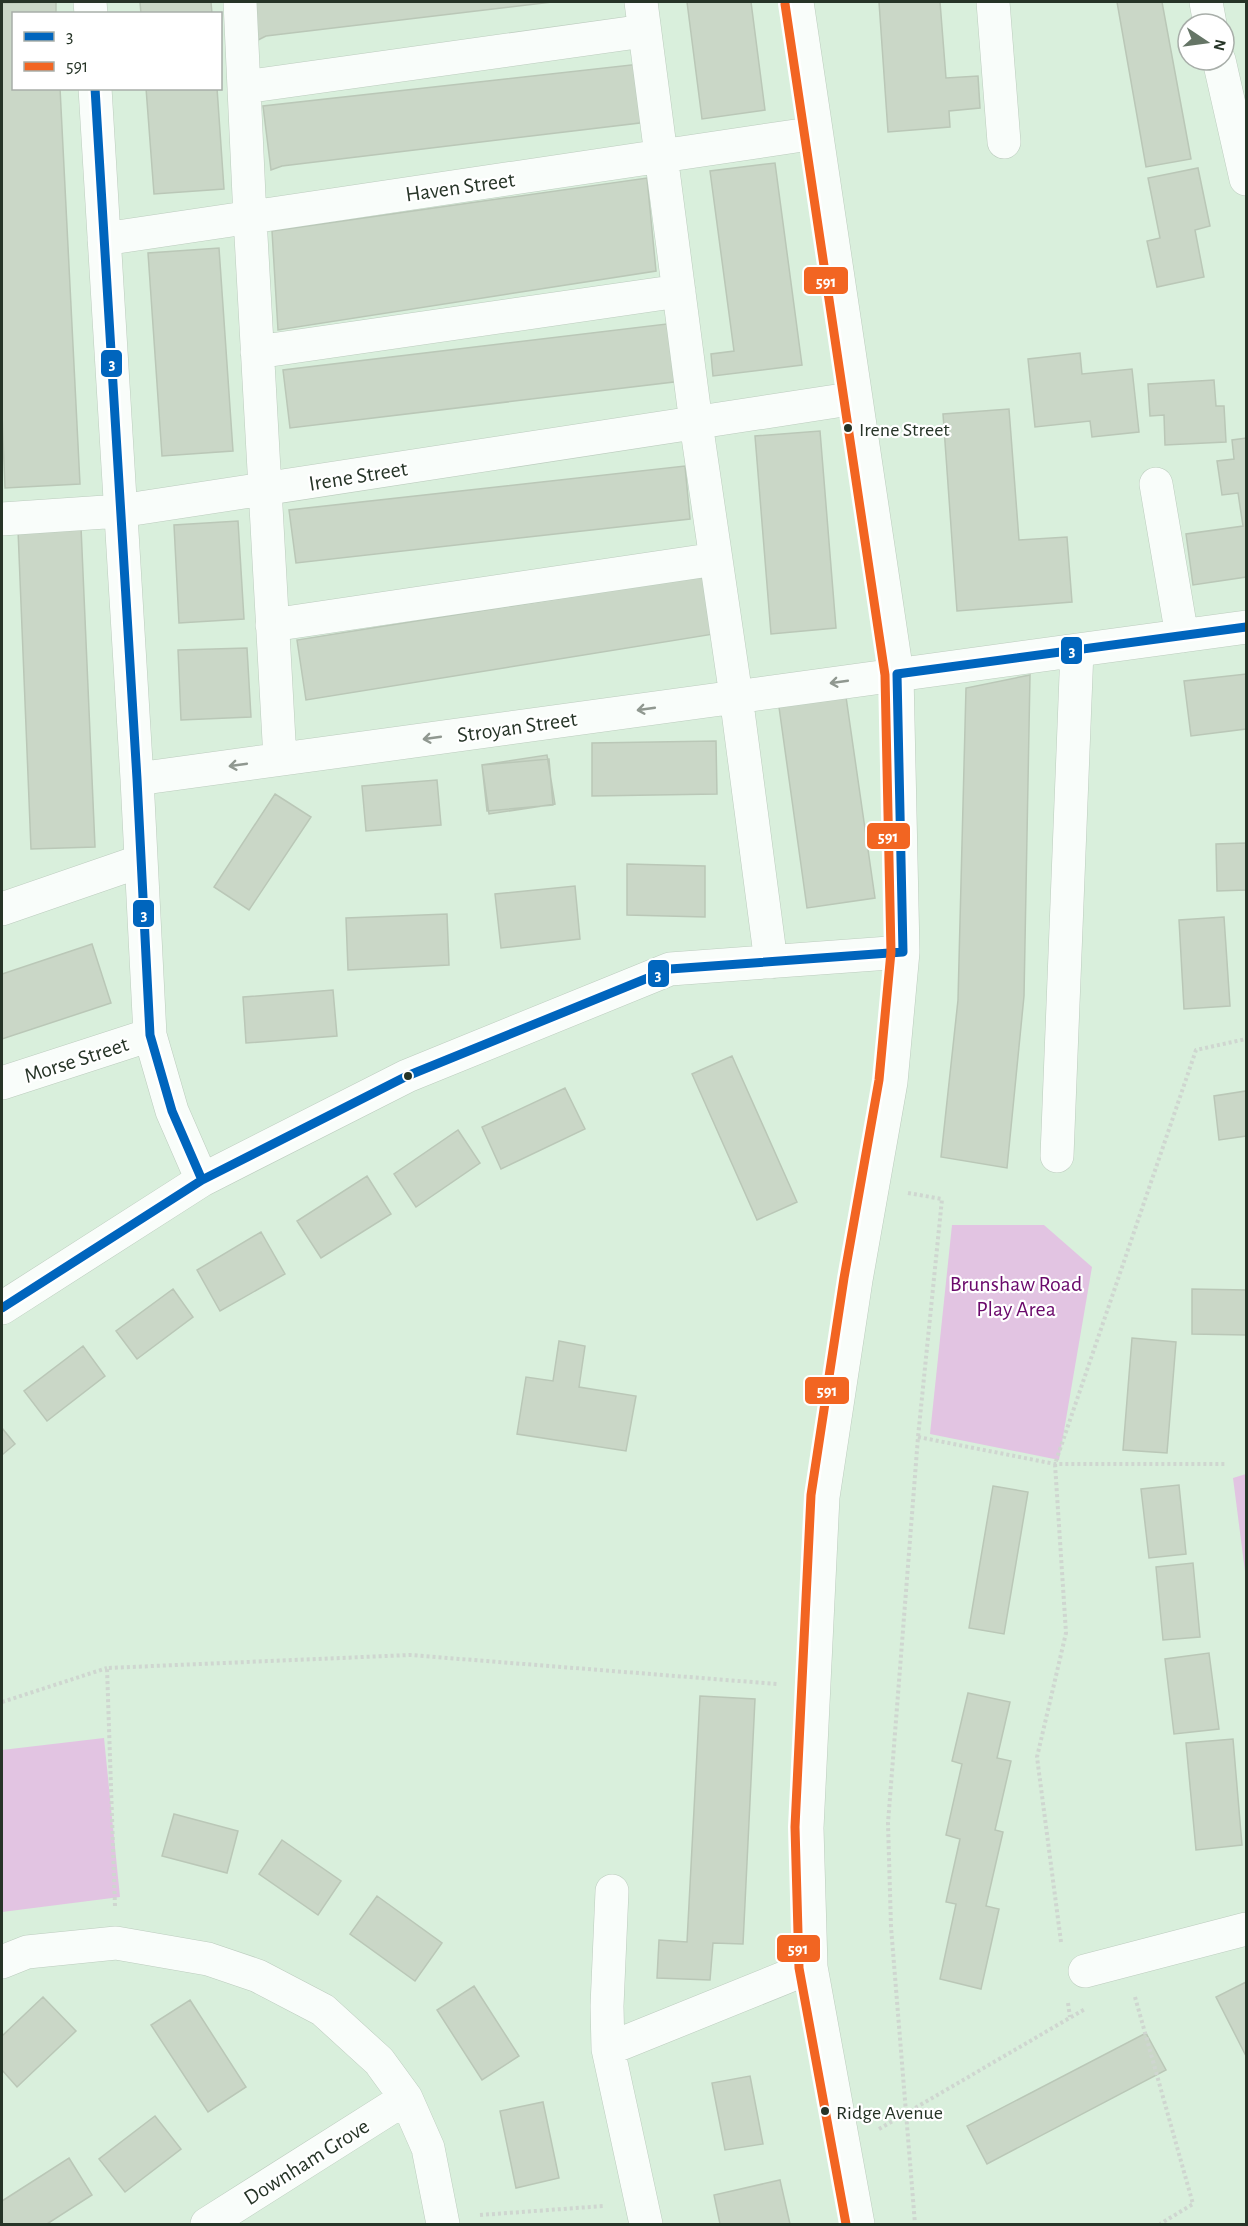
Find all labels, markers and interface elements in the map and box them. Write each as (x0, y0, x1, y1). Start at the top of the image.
legend (12, 12, 222, 90)
north arrow (1176, 12, 1236, 72)
text: 3 (66, 28, 73, 46)
text: N (1211, 38, 1229, 52)
text: 591 (66, 58, 88, 76)
street label: Haven Street (404, 168, 516, 206)
line badge: 591 (803, 266, 849, 295)
text: 591 (816, 274, 836, 290)
line badge: 3 (100, 349, 123, 378)
text: 3 (109, 356, 116, 372)
place label: Irene Street (859, 420, 950, 440)
marker: Irene Street (842, 422, 854, 434)
street label: Irene Street (307, 457, 409, 495)
line badge: 3 (1060, 636, 1083, 665)
text: 3 (1069, 643, 1076, 659)
one-way arrow (829, 677, 849, 688)
one-way arrow (636, 703, 656, 714)
street label: Stroyan Street (456, 708, 578, 746)
one-way arrow (422, 733, 442, 744)
one-way arrow (229, 759, 249, 770)
line badge: 591 (866, 822, 911, 850)
text: 591 (878, 829, 898, 845)
line badge: 3 (132, 899, 155, 928)
text: 3 (141, 907, 148, 923)
line badge: 3 (647, 959, 670, 988)
text: 3 (655, 967, 662, 983)
street label: Morse Street (21, 1033, 131, 1087)
unlabelled marker (402, 1070, 414, 1082)
park label: Brunshaw Road Play Area (950, 1273, 1082, 1320)
line badge: 591 (804, 1376, 850, 1405)
text: 591 (817, 1383, 837, 1399)
line badge: 591 (776, 1934, 821, 1963)
text: 591 (788, 1941, 808, 1957)
place label: Ridge Avenue (836, 2103, 943, 2123)
marker: Ridge Avenue (819, 2105, 831, 2117)
street label: Downham Grove (240, 2115, 373, 2209)

